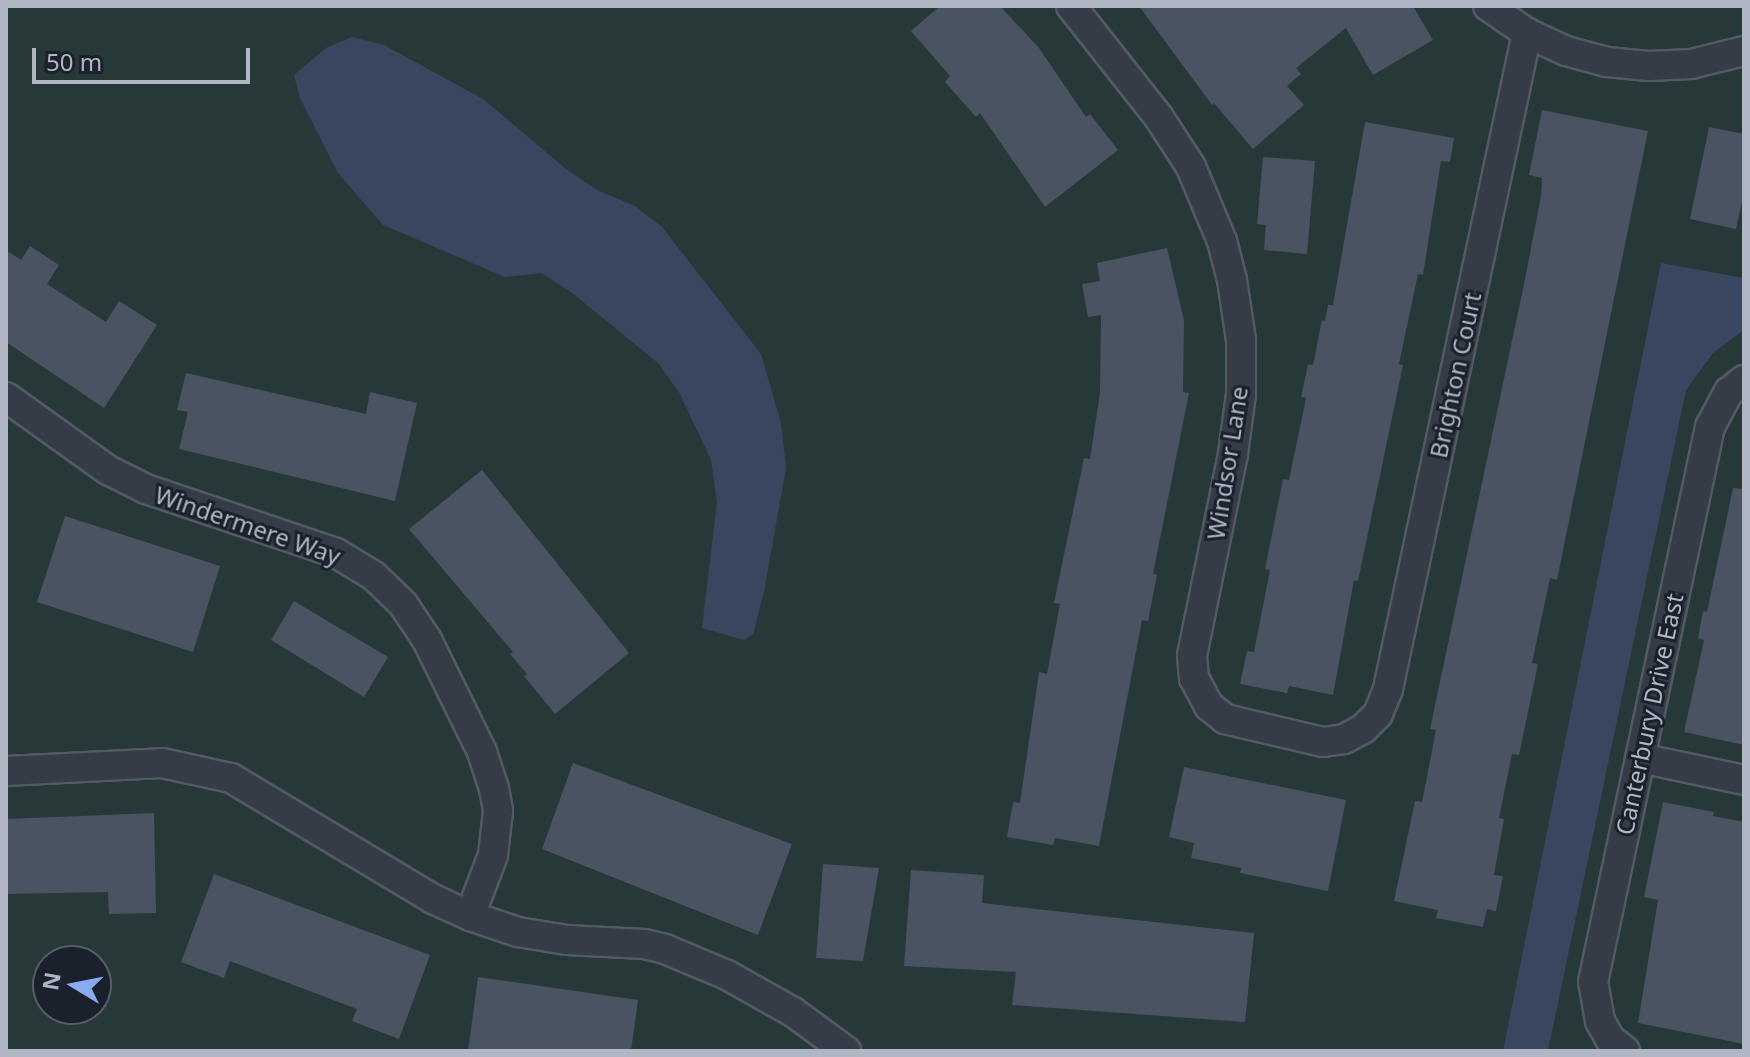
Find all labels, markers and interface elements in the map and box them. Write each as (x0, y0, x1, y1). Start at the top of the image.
scale bar (36, 32, 254, 82)
text: 50 m (46, 45, 102, 78)
street label: Brighton Court (1423, 290, 1487, 460)
street label: Windsor Lane (1201, 384, 1253, 542)
street label: Windermere Way (151, 480, 345, 570)
street label: Canterbury Drive East (1609, 591, 1689, 837)
north arrow (32, 945, 112, 1025)
text: N (34, 970, 67, 993)

